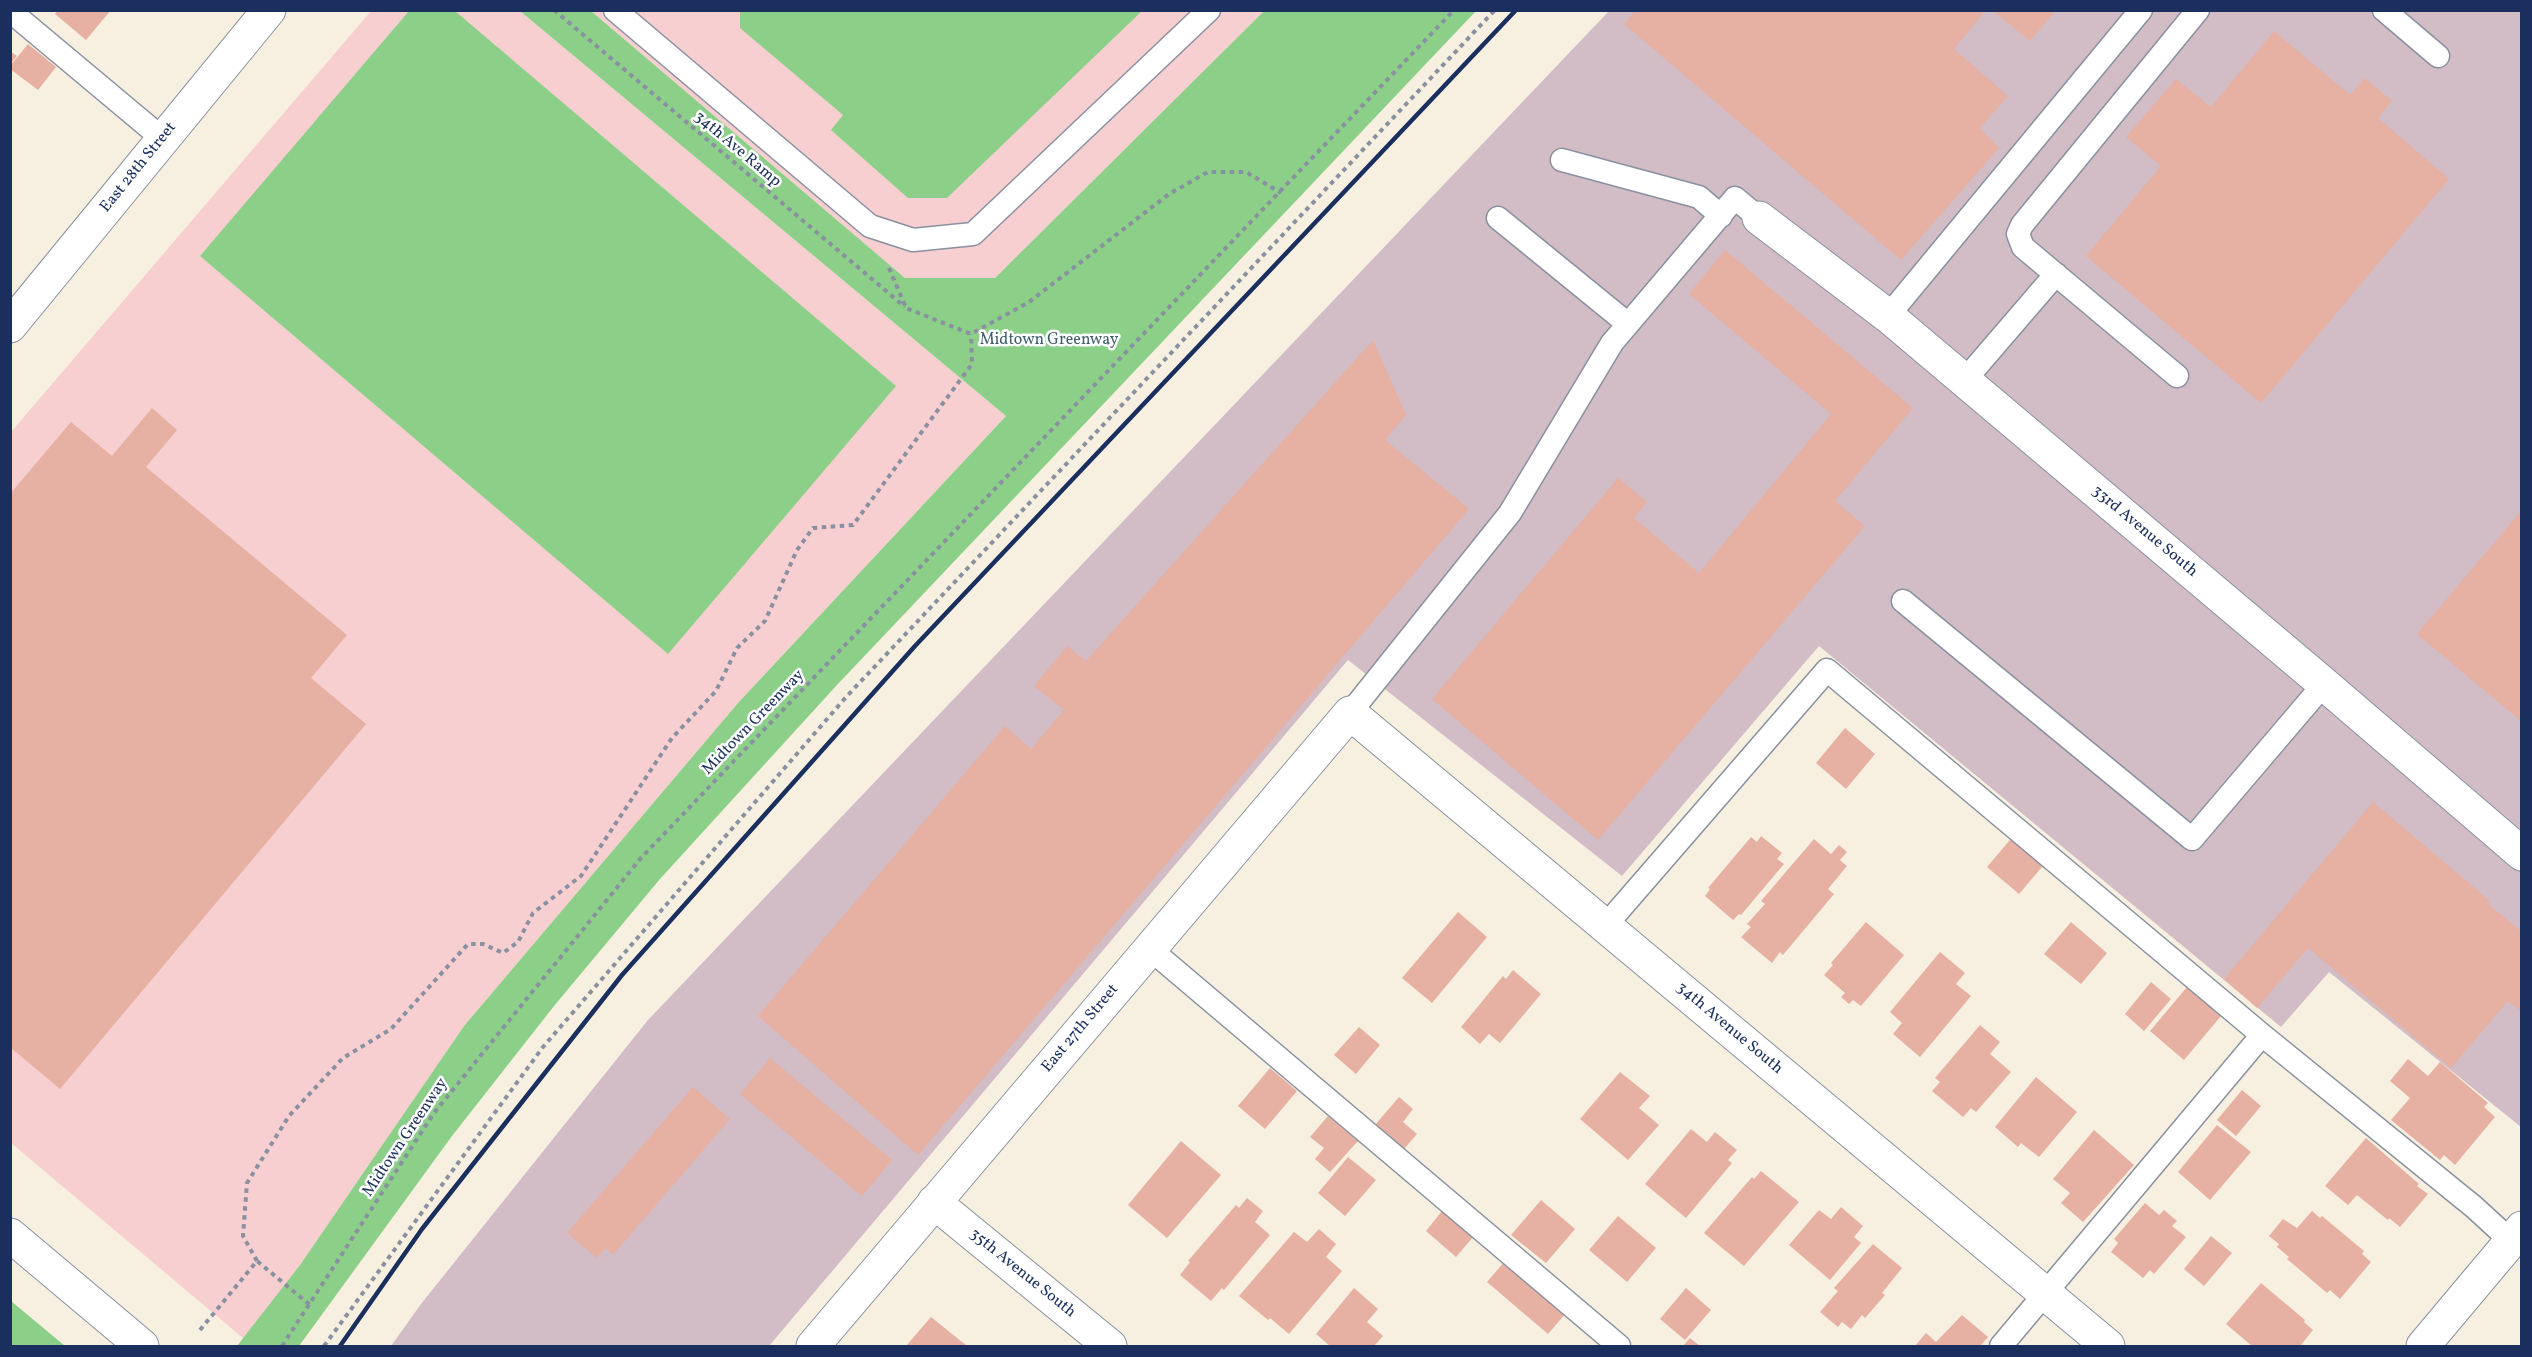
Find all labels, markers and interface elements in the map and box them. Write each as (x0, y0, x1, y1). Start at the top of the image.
street label: 34th Ave Ramp (690, 108, 784, 192)
street label: East 28th Street (97, 119, 181, 217)
park label: Midtown Greenway (980, 331, 1118, 351)
street label: 33rd Avenue South (2087, 482, 2201, 582)
street label: Midtown Greenway (699, 666, 809, 780)
street label: 34th Avenue South (1672, 979, 1786, 1079)
street label: East 27th Street (1038, 981, 1124, 1077)
street label: Midtown Greenway (359, 1075, 453, 1201)
street label: 35th Avenue South (965, 1225, 1079, 1323)

